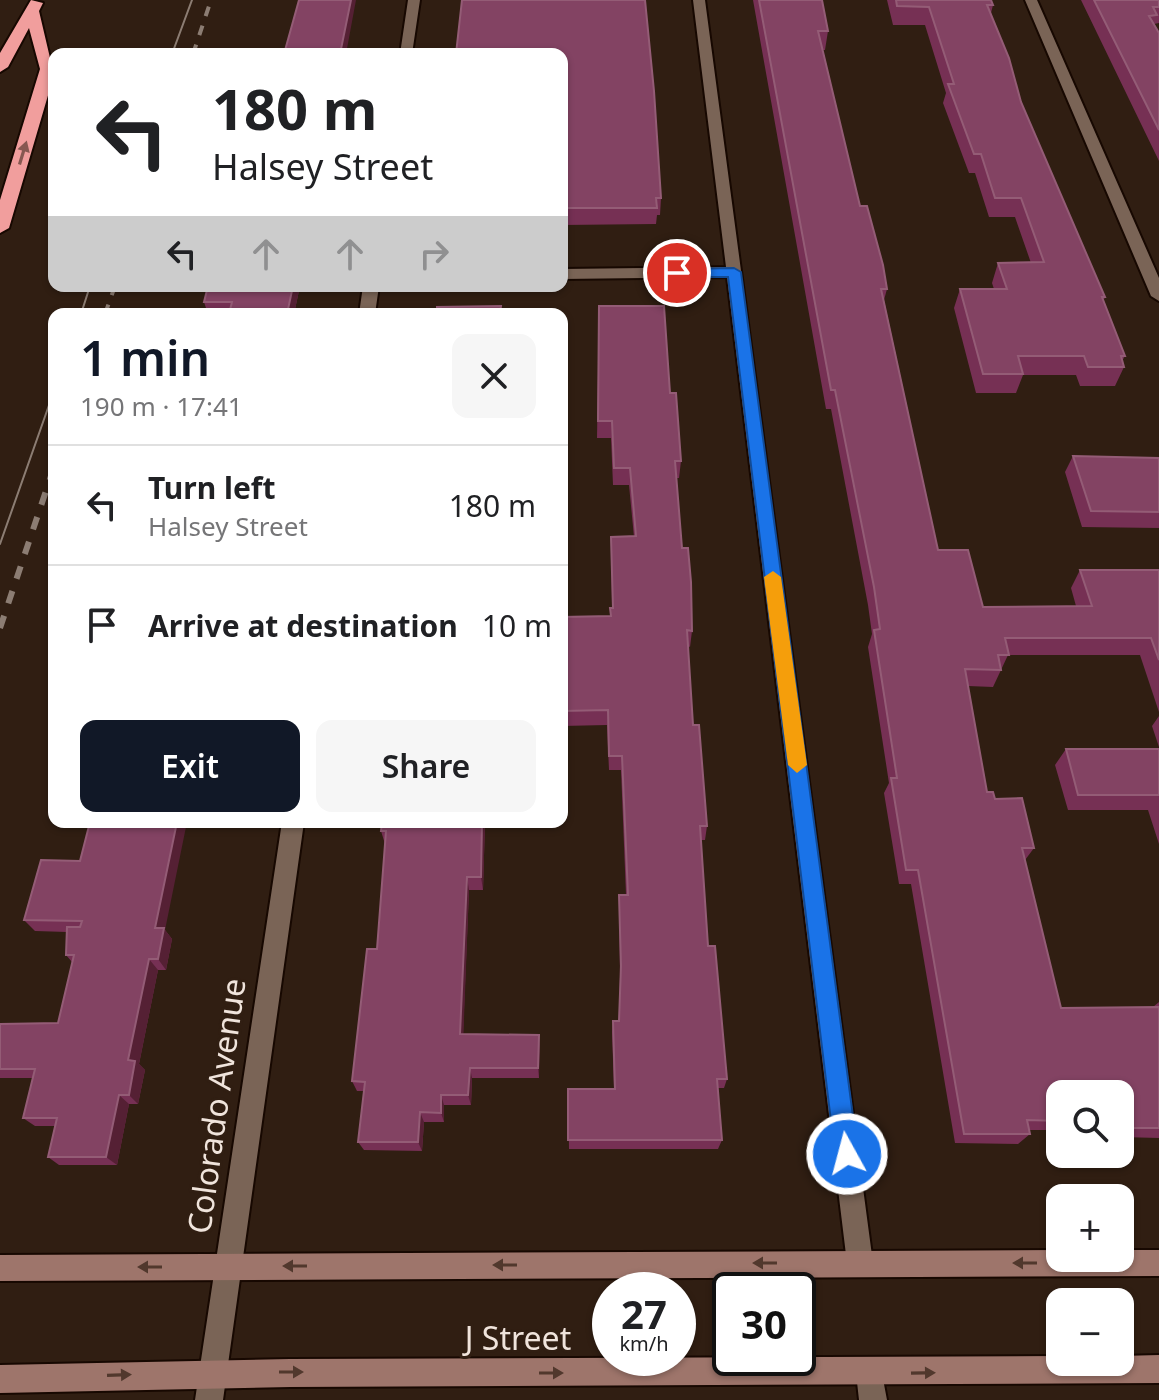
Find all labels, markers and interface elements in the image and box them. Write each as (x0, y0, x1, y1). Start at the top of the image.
text: 180 m (212, 70, 377, 146)
icon: left (80, 80, 184, 184)
one-way arrow (17, 141, 30, 165)
text: Halsey Street (212, 142, 433, 191)
icon: left (160, 232, 204, 276)
icon: ahead (244, 232, 288, 276)
icon: ahead (328, 232, 372, 276)
icon: right (412, 232, 456, 276)
pin (643, 239, 711, 307)
icon: arrive (655, 251, 699, 295)
text: 1 min (80, 325, 210, 390)
button: close (452, 334, 536, 418)
text: 190 m · 17:41 (80, 388, 243, 424)
text: Turn left (148, 467, 276, 508)
icon: left (80, 483, 124, 527)
text: 180 m (449, 485, 536, 526)
text: Halsey Street (148, 508, 308, 544)
icon: arrive (80, 603, 124, 647)
text: Arrive at destination (148, 605, 458, 646)
text: 10 m (482, 605, 552, 646)
button: Exit (80, 720, 300, 812)
button: Share (316, 720, 536, 812)
street label: Colorado Avenue (176, 975, 255, 1236)
map controls (1046, 1080, 1134, 1376)
button: search (1046, 1080, 1134, 1168)
position arrow (805, 1112, 889, 1196)
button: + (1046, 1184, 1134, 1272)
one-way arrow (752, 1257, 777, 1270)
one-way arrow (1012, 1257, 1037, 1269)
one-way arrow (492, 1259, 517, 1271)
one-way arrow (282, 1260, 307, 1272)
one-way arrow (137, 1261, 162, 1273)
speed limit sign: 30 (712, 1272, 816, 1376)
text: 27 (621, 1286, 667, 1341)
button: − (1046, 1288, 1134, 1376)
street label: J Street (462, 1316, 571, 1359)
text: km/h (619, 1330, 669, 1357)
one-way arrow (279, 1366, 304, 1378)
one-way arrow (911, 1366, 936, 1379)
one-way arrow (539, 1367, 564, 1379)
one-way arrow (107, 1369, 132, 1382)

